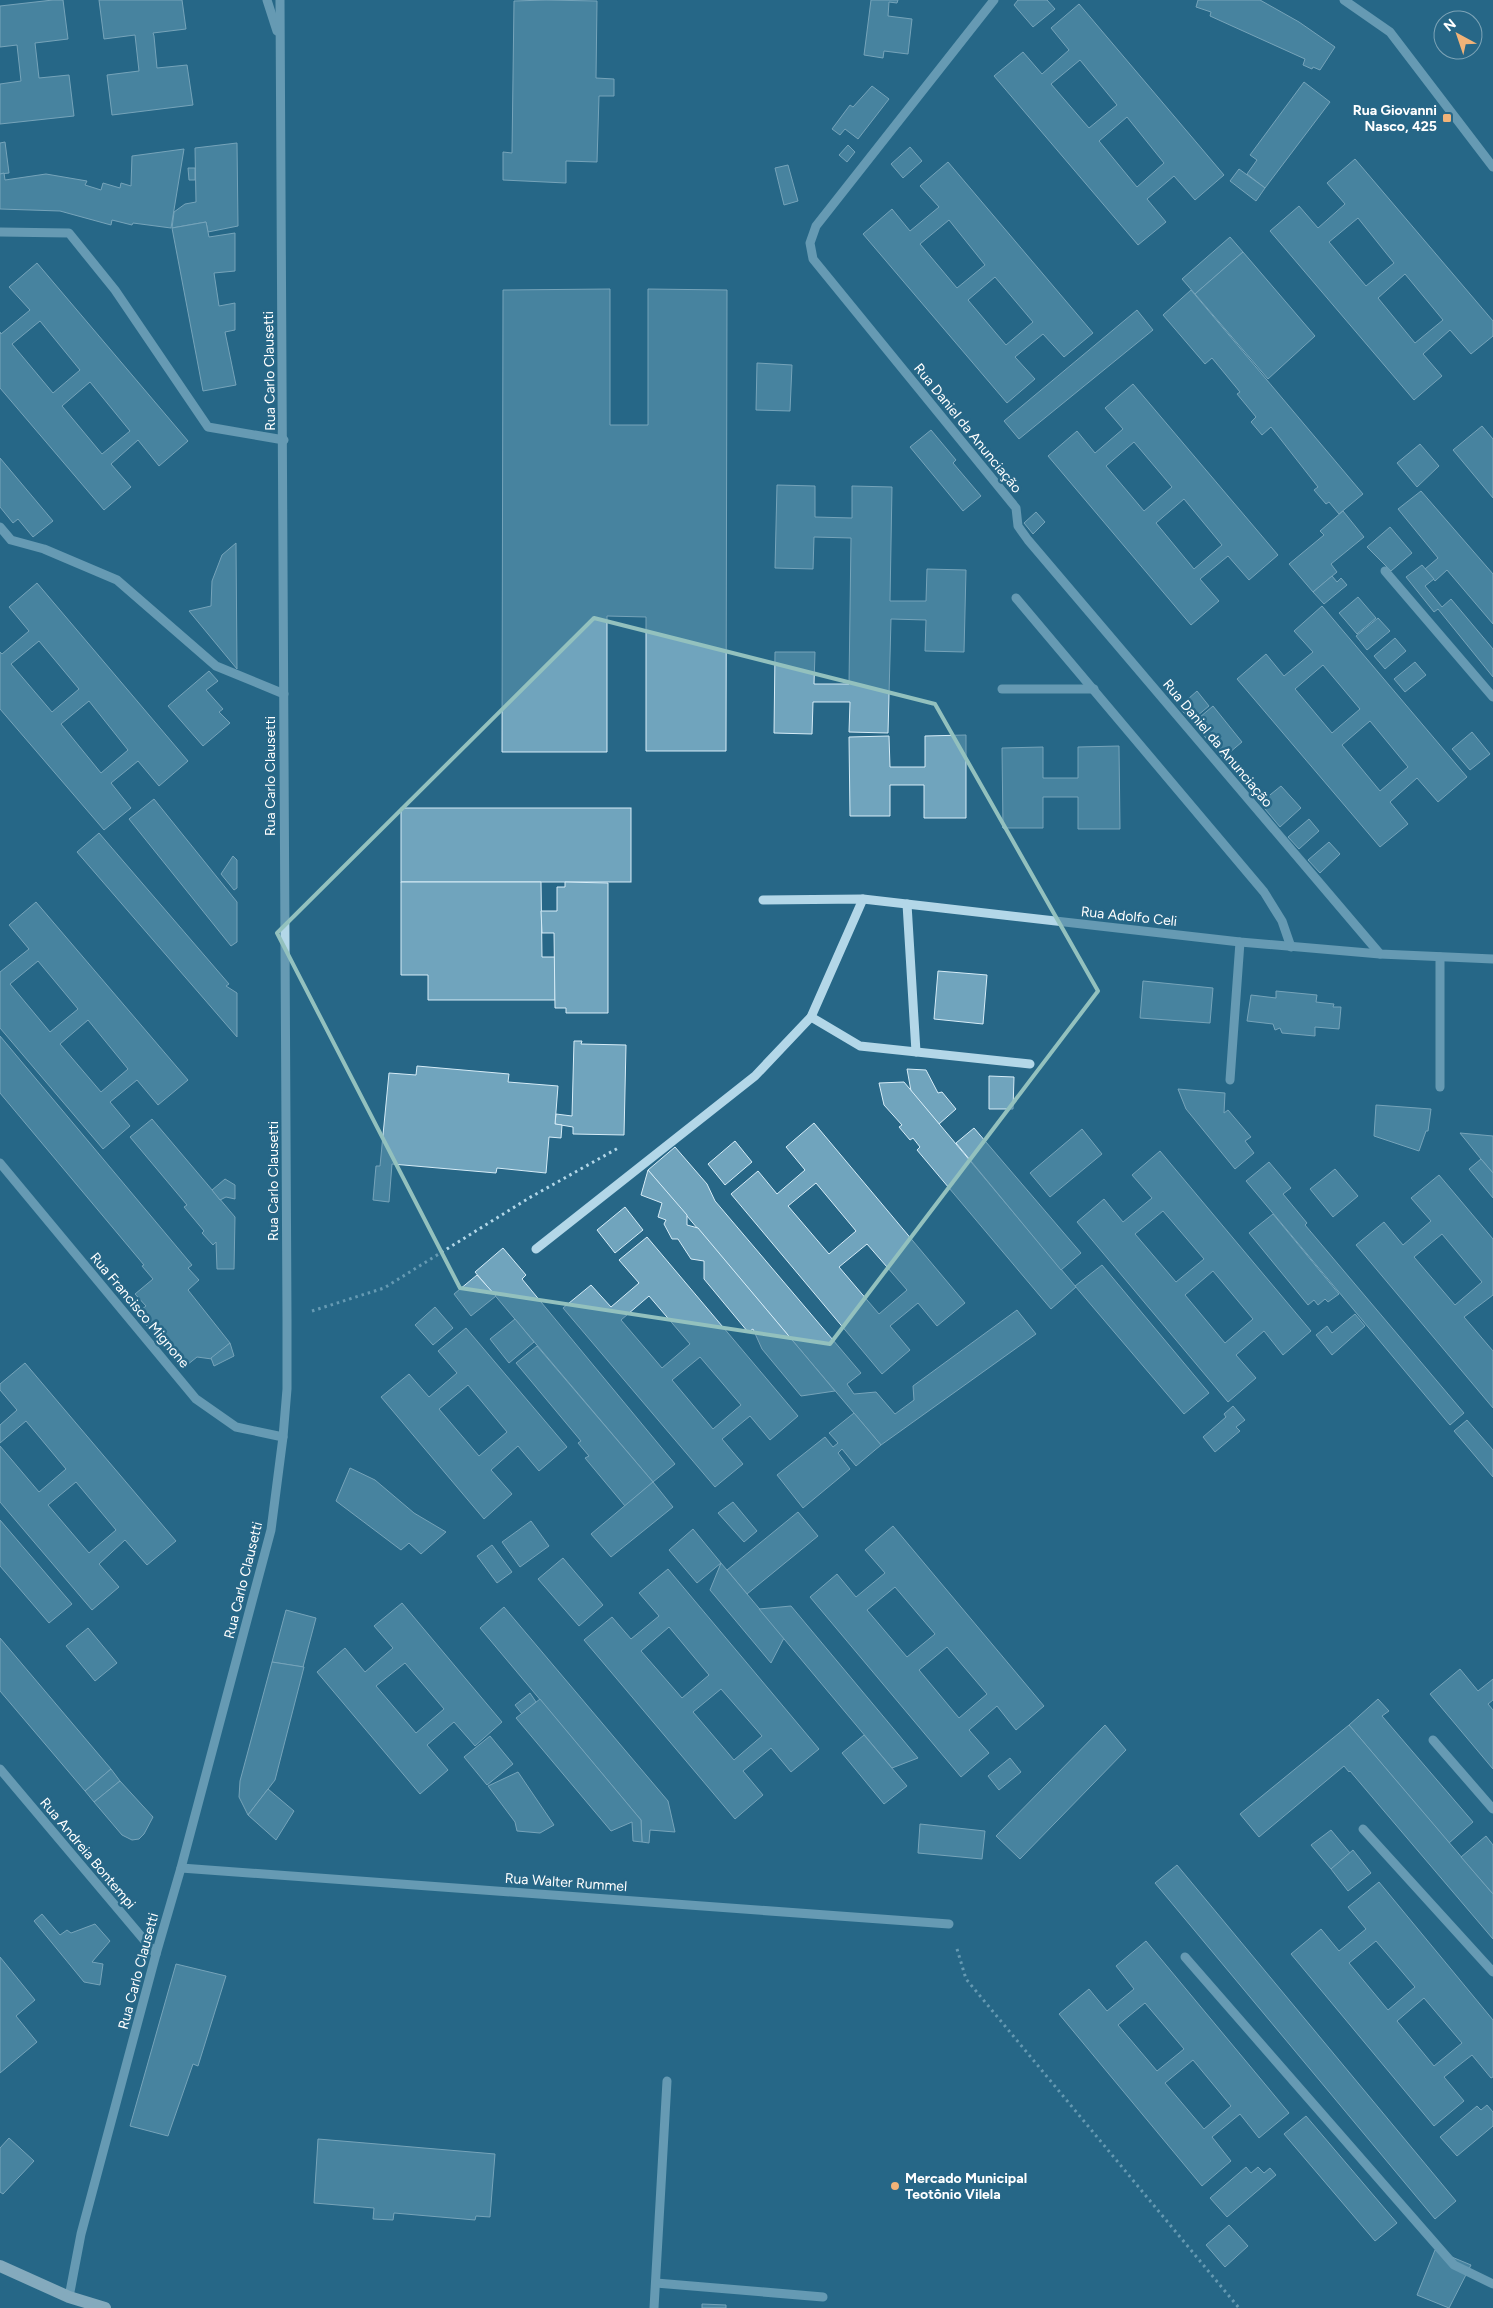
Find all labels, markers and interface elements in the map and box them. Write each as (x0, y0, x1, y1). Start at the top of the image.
north arrow (1433, 10, 1483, 60)
text: N (1440, 15, 1460, 35)
place label: Rua Giovanni Nasco, 425 (1353, 102, 1437, 135)
marker: Rua Giovanni Nasco, 425 (1441, 112, 1453, 124)
street label: Rua Carlo Clausetti (260, 311, 279, 431)
street label: Rua Daniel da Anunciação (910, 360, 1025, 496)
street label: Rua Daniel da Anunciação (1159, 676, 1276, 811)
street label: Rua Carlo Clausetti (262, 716, 279, 836)
street label: Rua Adolfo Celi (1080, 903, 1178, 930)
street label: Rua Carlo Clausetti (265, 1121, 282, 1241)
street label: Rua Francisco Mignone (86, 1249, 193, 1372)
street label: Rua Carlo Clausetti (221, 1520, 266, 1640)
street label: Rua Andreia Bontempi (36, 1794, 139, 1912)
street label: Rua Walter Rummel (504, 1870, 628, 1895)
street label: Rua Carlo Clausetti (115, 1911, 162, 2031)
place label: Mercado Municipal Teotônio Vilela (905, 2170, 1027, 2203)
marker: Mercado Municipal Teotônio Vilela (889, 2180, 901, 2192)

